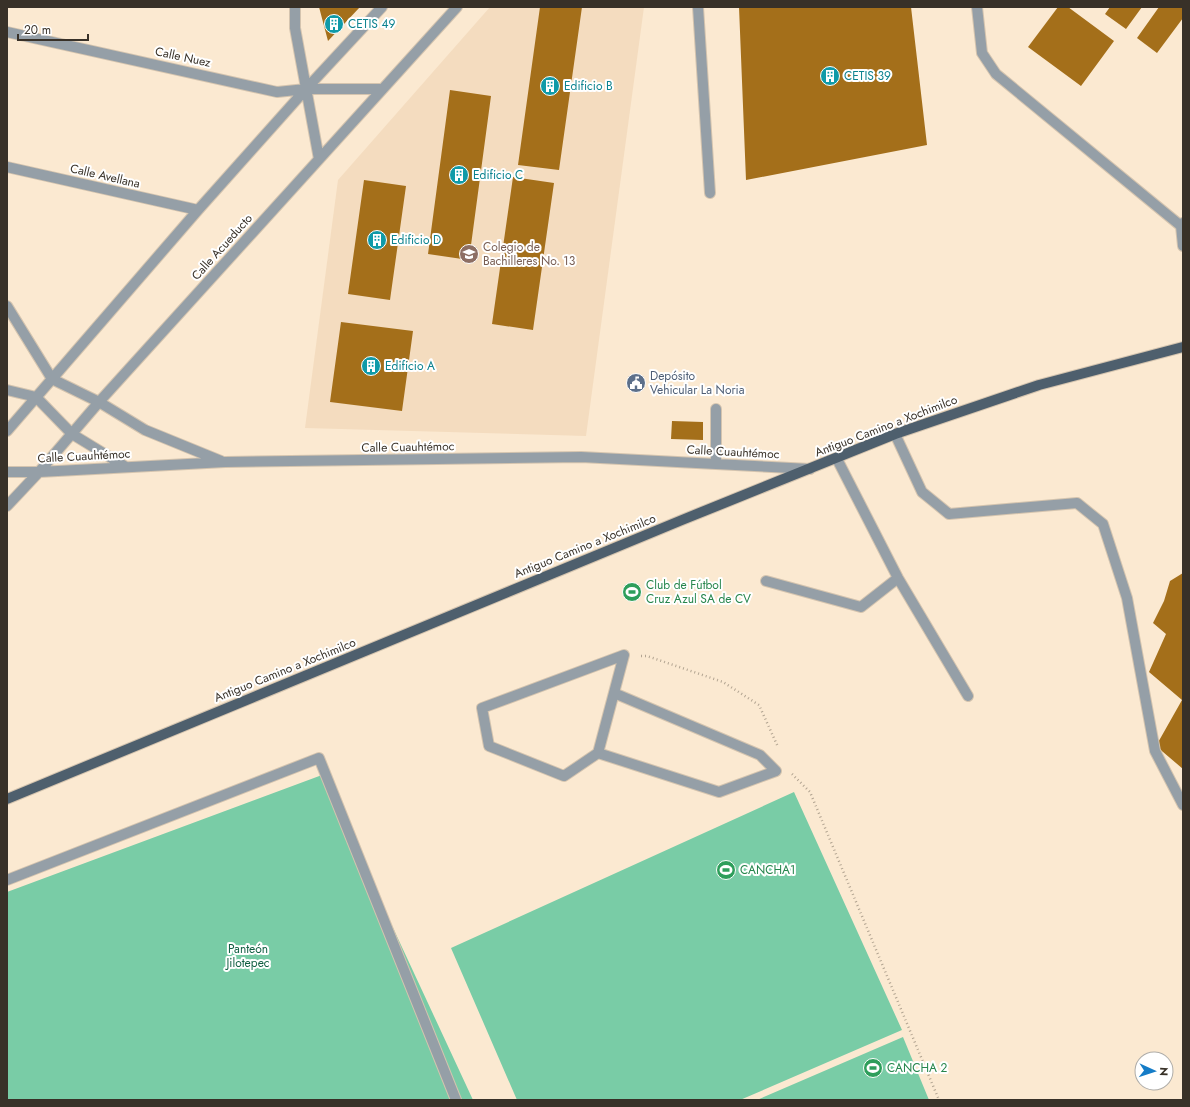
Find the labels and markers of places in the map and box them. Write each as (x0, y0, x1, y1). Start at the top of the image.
building icon: CETIS 49 (323, 13, 345, 35)
place label: CETIS 49 (348, 15, 396, 33)
building icon: CETIS 39 (819, 65, 841, 87)
place label: CETIS 39 (844, 67, 891, 85)
building icon: Edificio B (539, 75, 561, 97)
place label: Edificio B (564, 77, 613, 95)
building icon: Edificio C (448, 164, 470, 186)
place label: Edificio C (473, 166, 523, 184)
building icon: Edificio D (366, 229, 388, 251)
place label: Edificio D (391, 231, 441, 249)
place label: Colegio de Bachilleres No. 13 (483, 238, 576, 270)
school or university icon: Colegio de Bachilleres No. 13 (458, 243, 480, 265)
building icon: Edificio A (360, 355, 382, 377)
place label: Edificio A (385, 357, 435, 375)
place label: Depósito Vehicular La Noria (650, 367, 745, 399)
public building icon: Depósito Vehicular La Noria (625, 372, 647, 394)
place label: Club de Fútbol Cruz Azul SA de CV (646, 576, 751, 608)
sports icon: Club de Fútbol Cruz Azul SA de CV (621, 581, 643, 603)
sports icon: CANCHA1 (715, 859, 737, 881)
place label: CANCHA1 (740, 861, 795, 879)
sports icon: CANCHA 2 (862, 1057, 884, 1079)
place label: CANCHA 2 (887, 1059, 948, 1077)

